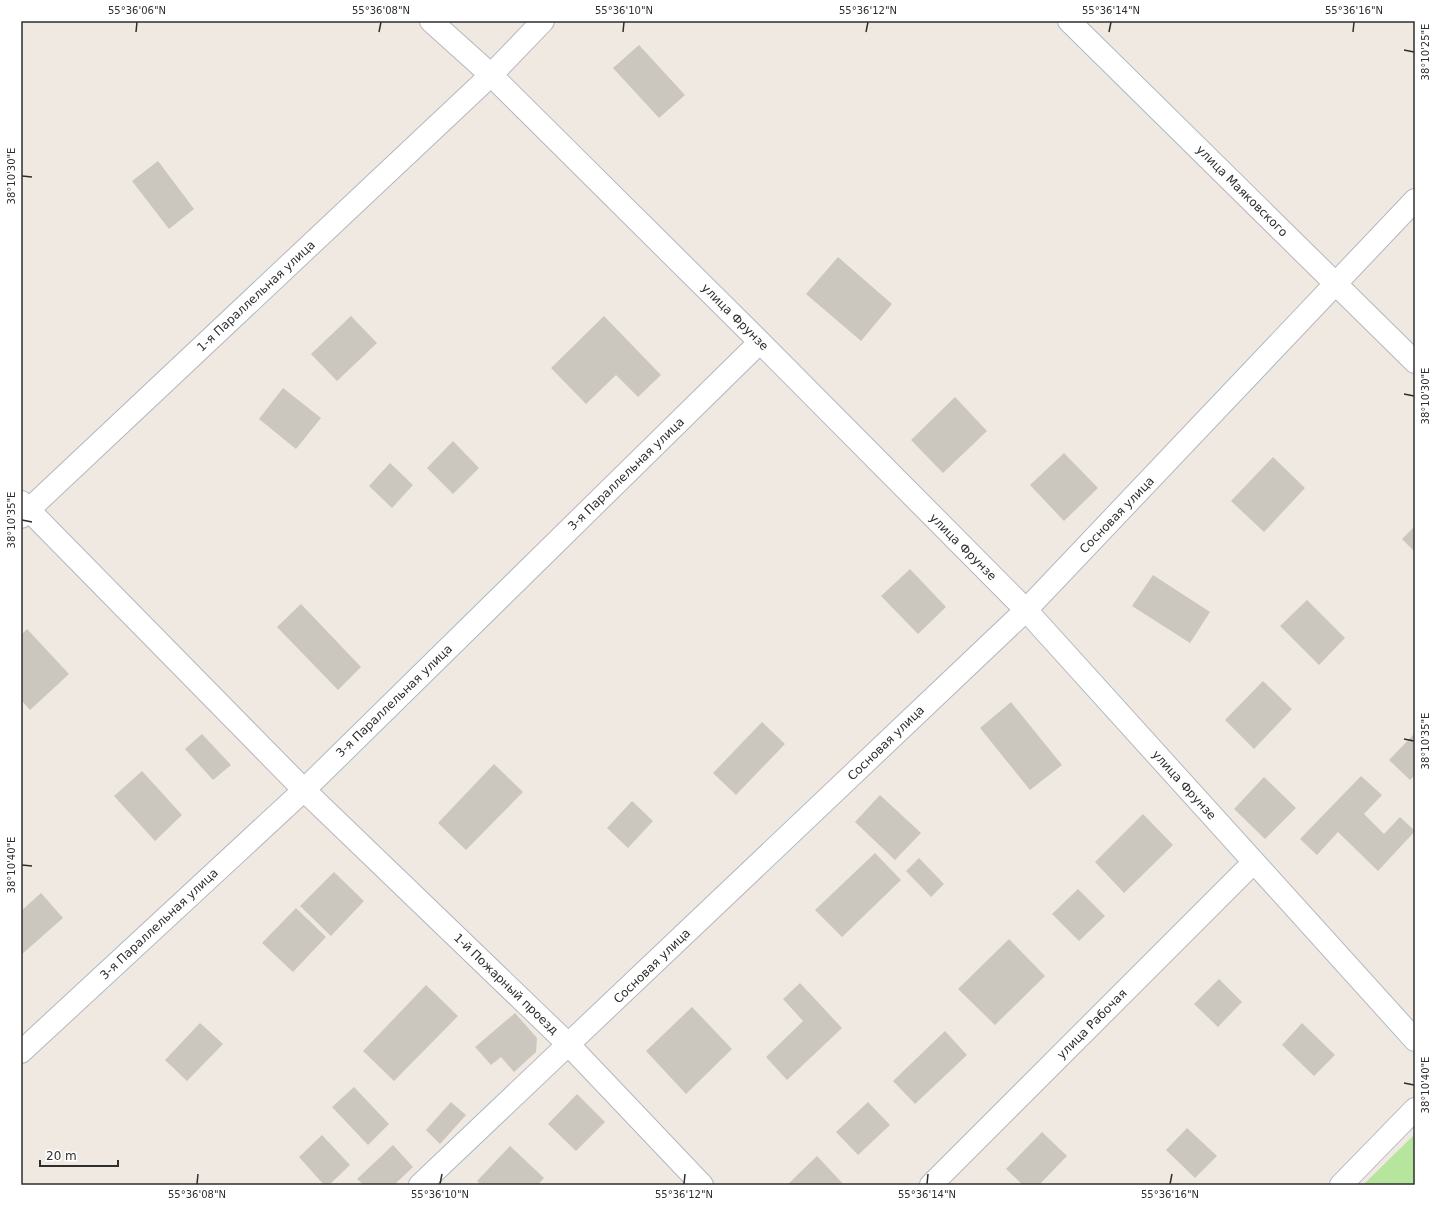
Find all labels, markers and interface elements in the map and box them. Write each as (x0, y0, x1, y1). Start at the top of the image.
text: 55°36'06"N (108, 5, 166, 16)
text: 55°36'08"N (352, 5, 410, 16)
text: 55°36'10"N (595, 5, 653, 16)
text: 55°36'12"N (839, 5, 897, 16)
text: 55°36'14"N (1082, 5, 1140, 16)
text: 55°36'16"N (1325, 5, 1383, 16)
text: 38°10'25"E (1420, 24, 1431, 80)
street label: улица Маяковского (1193, 142, 1291, 240)
text: 38°10'30"E (6, 148, 17, 204)
street label: 1-я Параллельная улица (194, 238, 318, 354)
street label: улица Фрунзе (699, 281, 771, 353)
text: 38°10'30"E (1420, 368, 1431, 424)
street label: 3-я Параллельная улица (565, 415, 687, 533)
street label: Сосновая улица (1077, 474, 1157, 556)
text: 38°10'35"E (6, 492, 17, 548)
street label: улица Фрунзе (927, 511, 999, 583)
street label: 3-я Параллельная улица (333, 642, 455, 760)
street label: Сосновая улица (845, 703, 927, 783)
text: 38°10'35"E (1420, 713, 1431, 769)
street label: улица Фрунзе (1149, 747, 1219, 823)
text: 38°10'40"E (6, 837, 17, 893)
street label: 3-я Параллельная улица (97, 866, 221, 982)
street label: Сосновая улица (611, 926, 693, 1006)
street label: 1-й Пожарный проезд (451, 931, 561, 1037)
street label: улица Рабочая (1054, 986, 1130, 1062)
text: 38°10'40"E (1420, 1057, 1431, 1113)
scale bar (40, 1142, 118, 1168)
text: 20 m (46, 1149, 77, 1163)
text: 55°36'08"N (168, 1189, 226, 1200)
text: 55°36'10"N (411, 1189, 469, 1200)
text: 55°36'12"N (655, 1189, 713, 1200)
text: 55°36'14"N (898, 1189, 956, 1200)
text: 55°36'16"N (1141, 1189, 1199, 1200)

